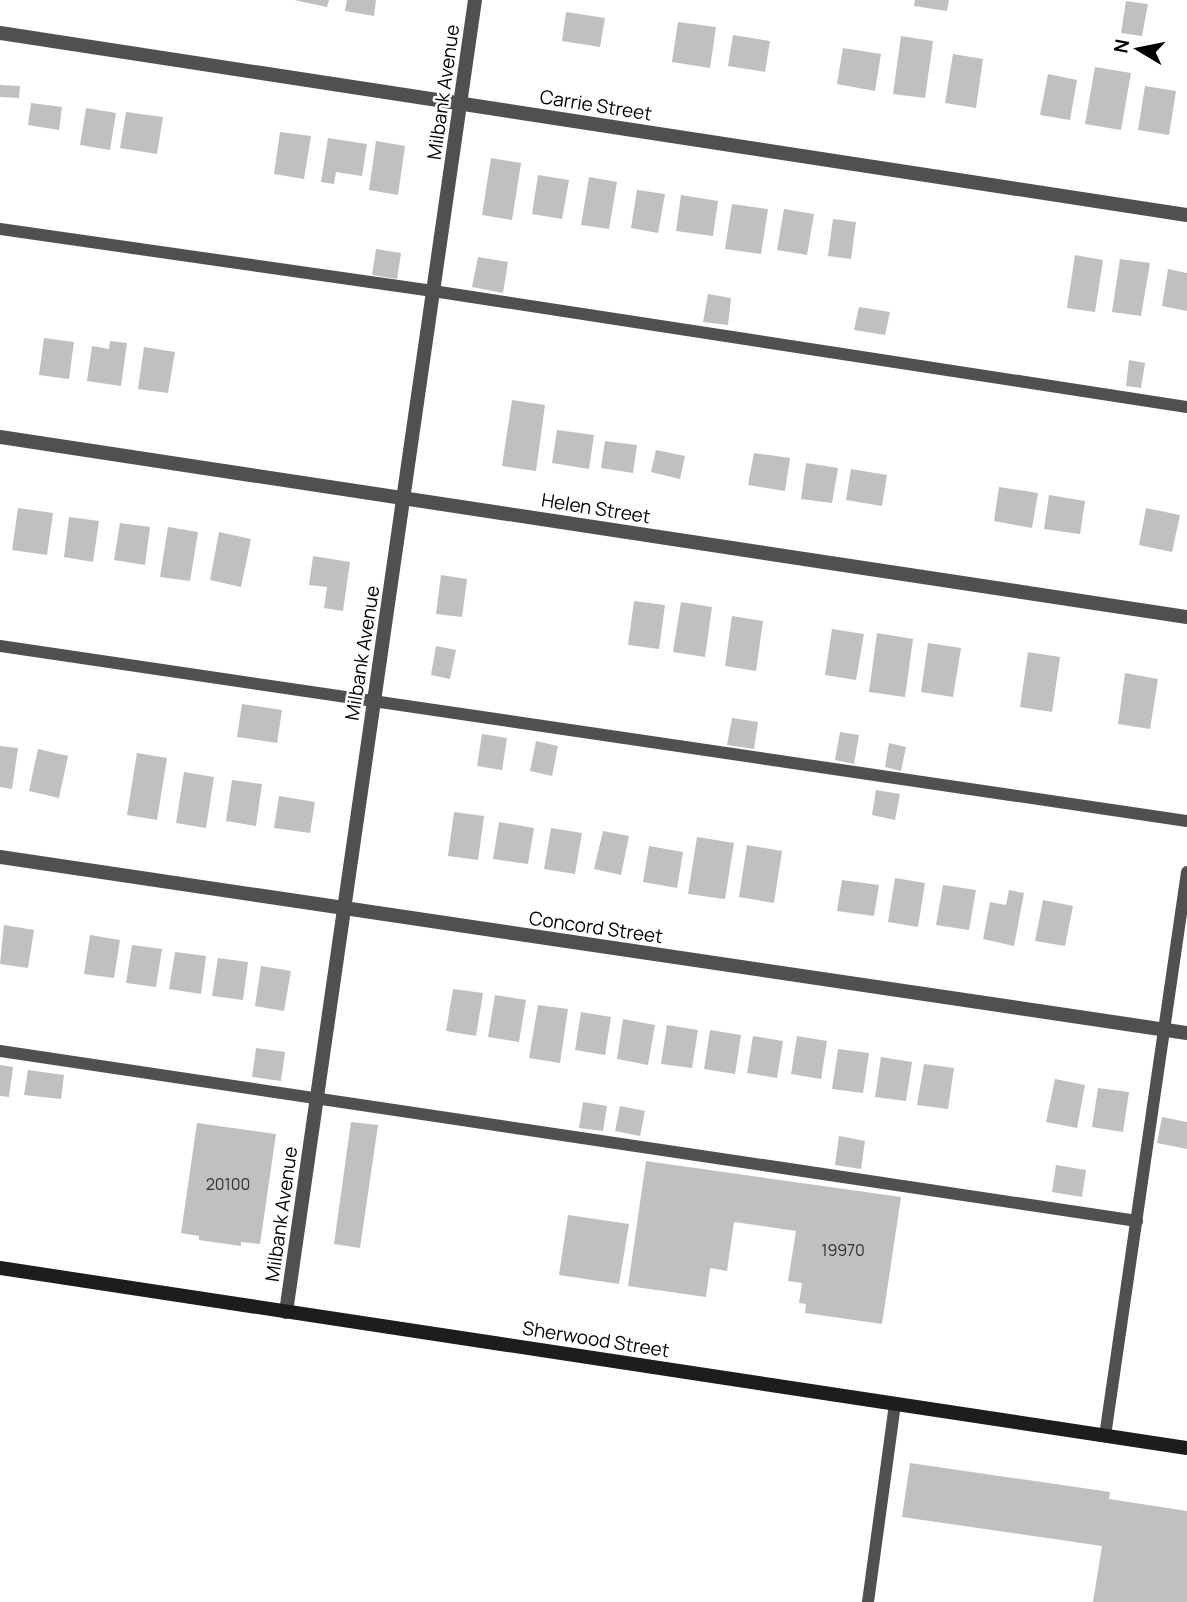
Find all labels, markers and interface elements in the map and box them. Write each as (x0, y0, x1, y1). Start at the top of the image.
north arrow (1103, 14, 1173, 84)
street label: Milbank Avenue (421, 23, 465, 161)
text: N (1107, 37, 1135, 55)
street label: Carrie Street (538, 83, 654, 127)
street label: Helen Street (540, 487, 652, 529)
street label: Milbank Avenue (339, 584, 385, 722)
street label: Concord Street (527, 905, 665, 949)
street label: Milbank Avenue (259, 1145, 303, 1283)
house number: 20100 (206, 1173, 250, 1195)
house number: 19970 (821, 1239, 865, 1261)
street label: Sherwood Street (521, 1315, 671, 1363)

